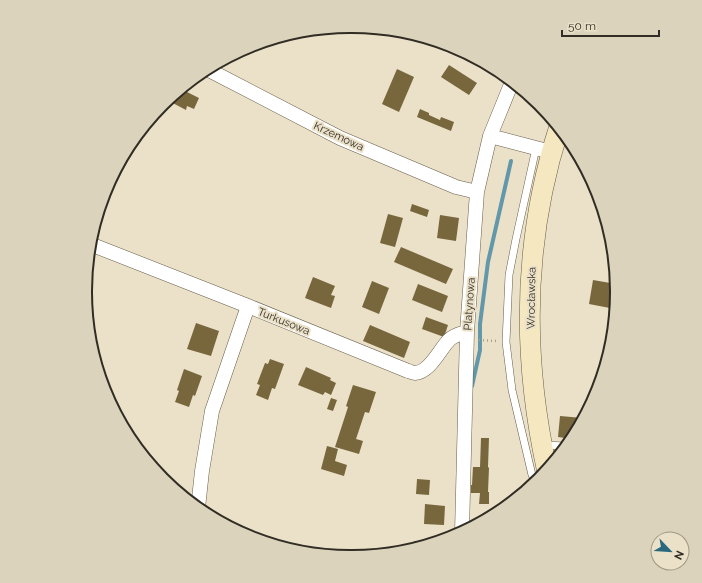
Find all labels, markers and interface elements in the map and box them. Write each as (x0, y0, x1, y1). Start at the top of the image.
scale bar (562, 12, 659, 38)
text: 50 m (568, 19, 596, 33)
street label: Krzemowa (312, 119, 366, 154)
street label: Wrocławska (524, 267, 539, 329)
street label: Platynowa (461, 277, 478, 331)
street label: Turkusowa (256, 305, 312, 338)
north arrow (650, 531, 690, 571)
text: N (671, 548, 686, 562)

